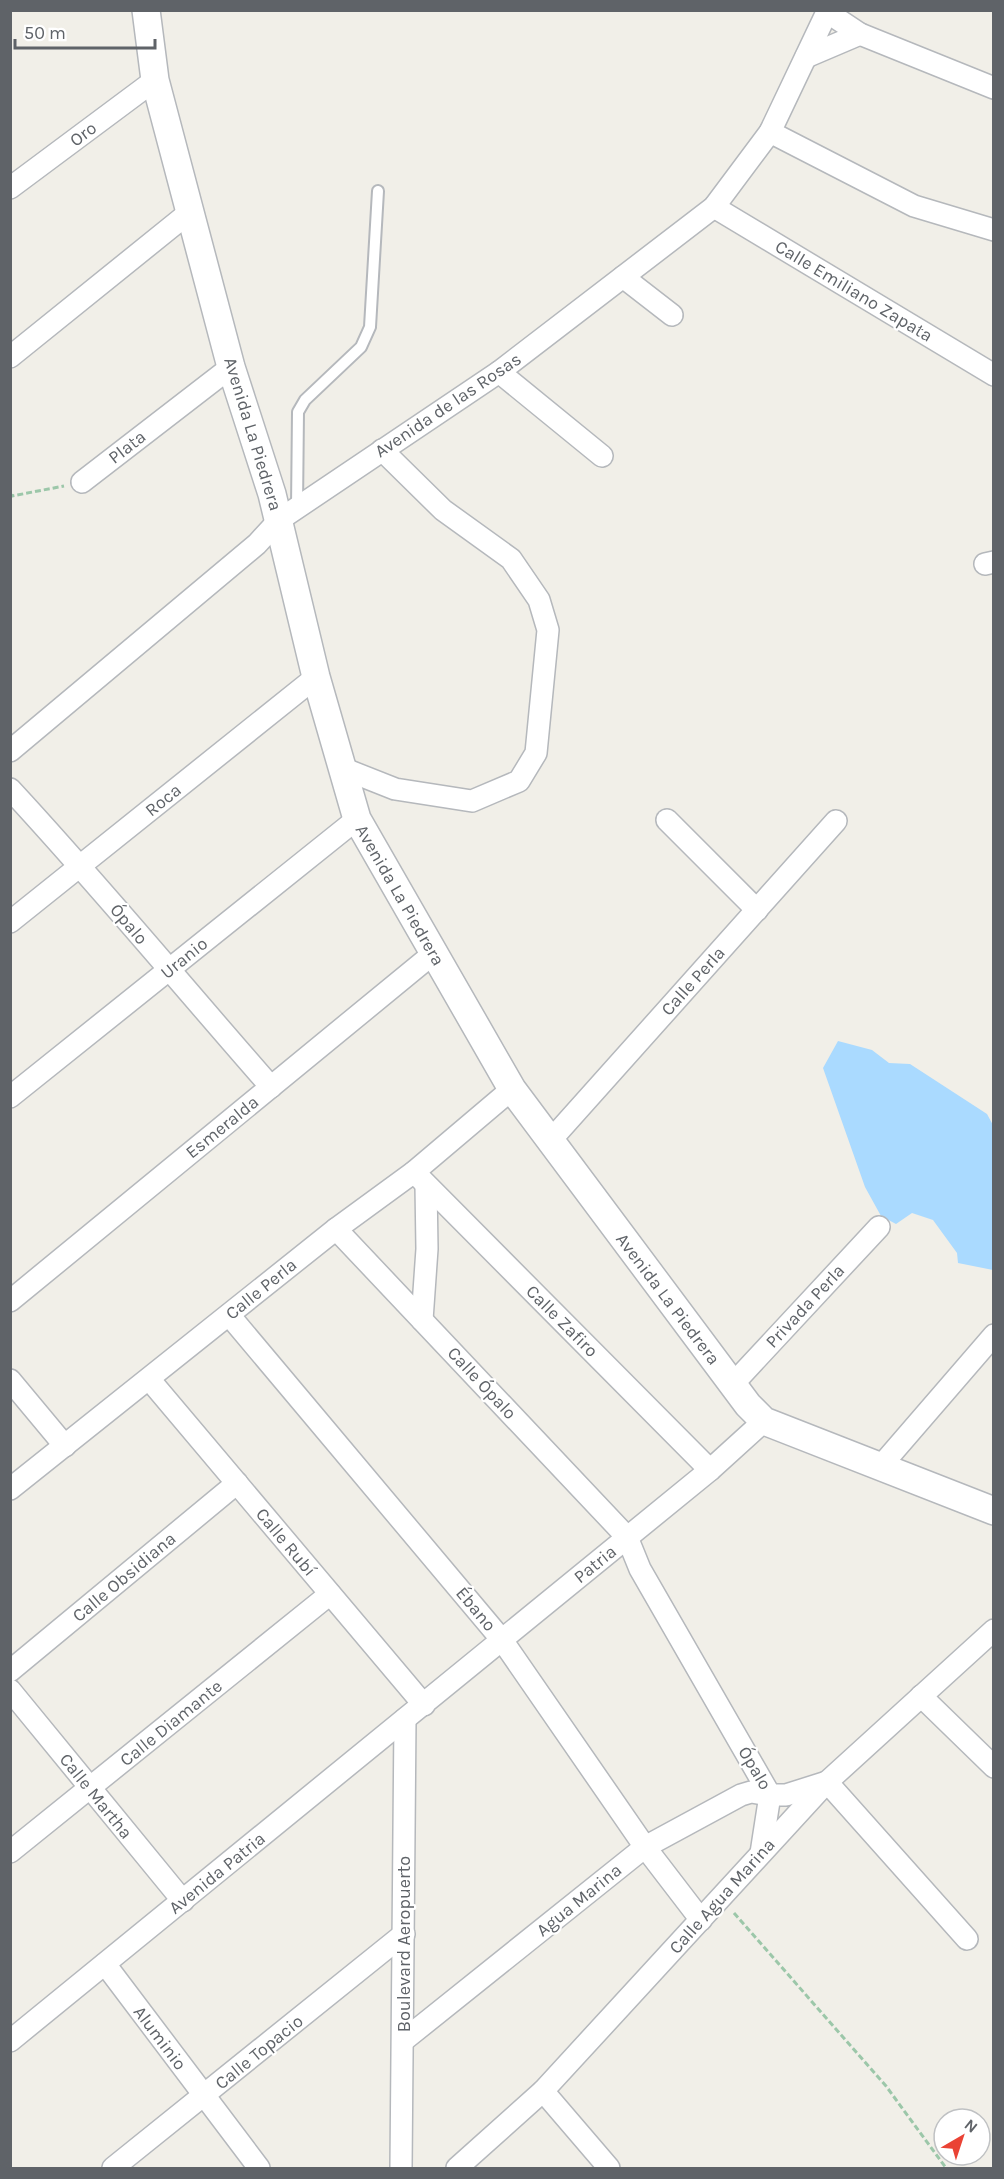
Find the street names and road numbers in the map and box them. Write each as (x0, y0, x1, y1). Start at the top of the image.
street label: Oro (65, 117, 101, 151)
street label: Calle Emiliano Zapata (771, 235, 937, 347)
street label: Avenida de las Rosas (371, 348, 525, 462)
street label: Avenida La Piedrera (219, 355, 287, 513)
street label: Plata (104, 426, 150, 468)
street label: Roca (141, 779, 185, 821)
street label: Avenida La Piedrera (351, 821, 449, 969)
street label: Ópalo (105, 898, 153, 949)
street label: Uranio (156, 932, 212, 984)
street label: Calle Perla (656, 942, 730, 1020)
street label: Esmeralda (181, 1091, 263, 1163)
street label: Avenida La Piedrera (611, 1229, 725, 1369)
street label: Calle Perla (221, 1254, 301, 1324)
street label: Privada Perla (761, 1260, 849, 1352)
street label: Calle Zafiro (521, 1280, 603, 1362)
street label: Calle Ópalo (443, 1341, 522, 1424)
street label: Calle Rubí (251, 1503, 321, 1581)
street label: Calle Obsidiana (68, 1527, 180, 1627)
street label: Patria (569, 1540, 621, 1588)
street label: Ébano (451, 1582, 502, 1636)
street label: Calle Diamante (115, 1675, 227, 1771)
street label: Ópalo (733, 1742, 777, 1794)
street label: Calle Martha (55, 1749, 137, 1843)
street label: Avenida Patria (164, 1827, 270, 1919)
street label: Calle Agua Marina (664, 1834, 780, 1958)
street label: Boulevard Aeropuerto (393, 1856, 415, 2032)
street label: Agua Marina (532, 1859, 626, 1941)
street label: Aluminio (129, 2002, 191, 2074)
street label: Calle Topacio (211, 2010, 307, 2094)

